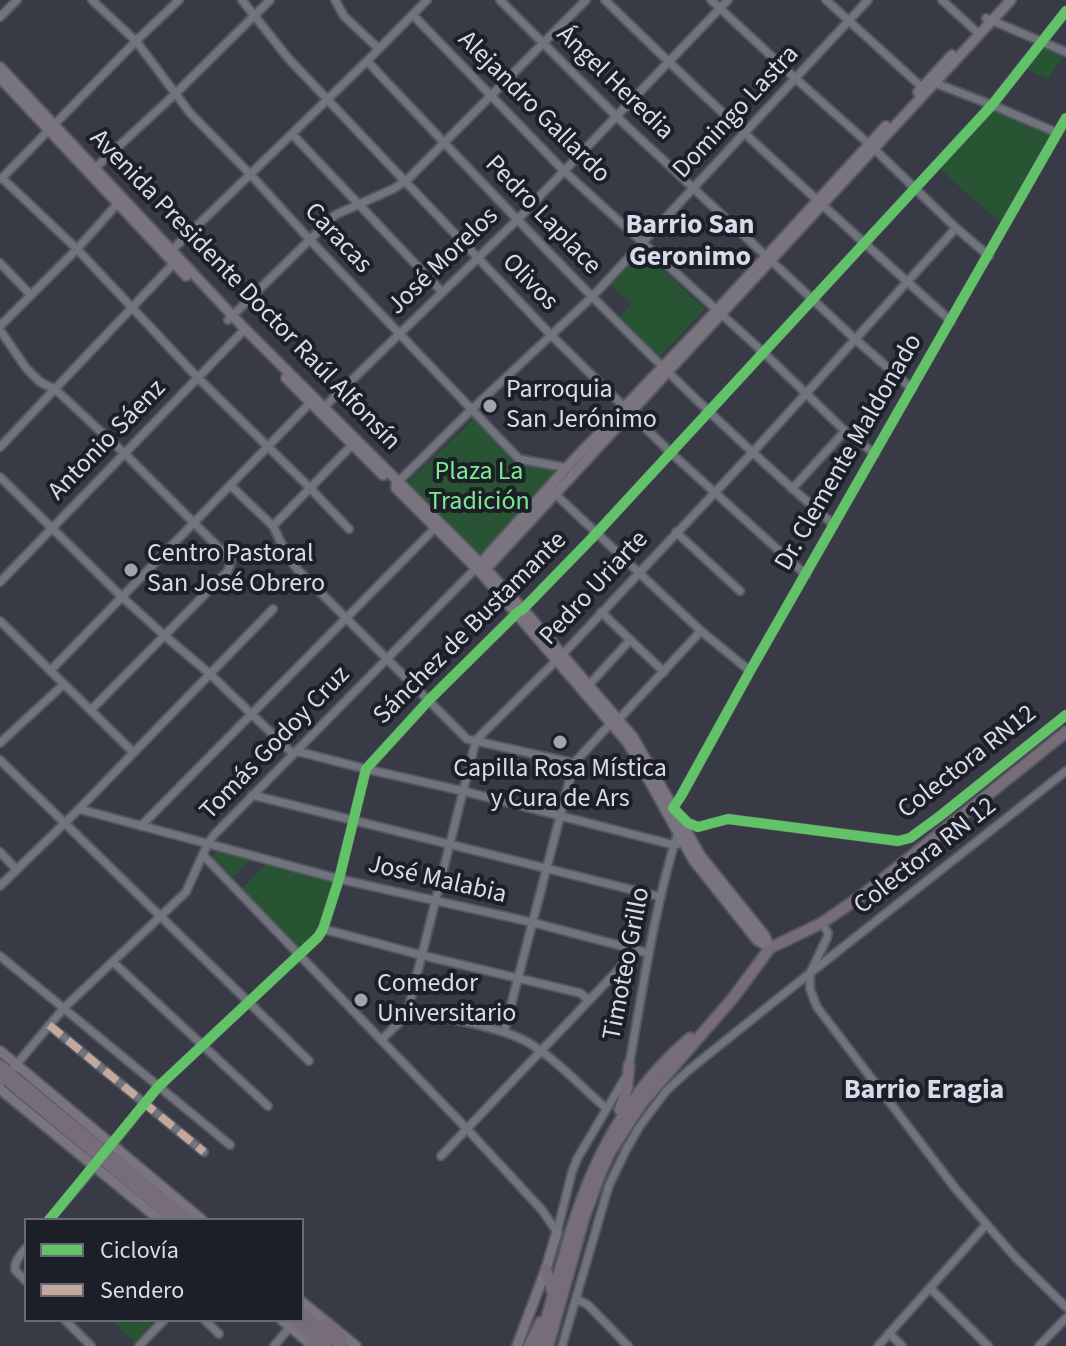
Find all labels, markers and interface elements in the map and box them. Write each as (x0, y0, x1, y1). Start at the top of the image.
street label: Ángel Heredia (549, 20, 679, 148)
street label: Alejandro Gallardo (450, 25, 616, 191)
street label: Domingo Lastra (667, 40, 807, 186)
street label: Avenida Presidente Doctor Raúl Alfonsín (82, 124, 406, 458)
street label: Pedro Laplace (477, 150, 607, 282)
street label: Caracas (297, 197, 377, 281)
street label: José Morelos (382, 202, 506, 322)
district label: Barrio San Geronimo (625, 210, 755, 276)
street label: Olivos (494, 248, 564, 318)
street label: Dr. Clemente Maldonado (770, 329, 930, 577)
street label: Antonio Sáenz (43, 374, 173, 508)
place label: Parroquia San Jerónimo (506, 375, 657, 436)
marker: Parroquia San Jerónimo (481, 397, 499, 415)
park label: Plaza La Tradición (428, 457, 530, 518)
street label: Pedro Uriarte (534, 525, 656, 653)
street label: Sánchez de Bustamante (368, 526, 574, 732)
place label: Centro Pastoral San José Obrero (147, 539, 325, 600)
marker: Centro Pastoral San José Obrero (122, 561, 140, 579)
street label: Tomás Godoy Cruz (195, 661, 357, 827)
street label: Colectora RN12 (893, 699, 1043, 827)
marker: Capilla Rosa Mística y Cura de Ars (551, 733, 569, 751)
place label: Capilla Rosa Mística y Cura de Ars (453, 754, 667, 816)
street label: Colectora RN 12 (849, 792, 1003, 922)
street label: José Malabia (365, 850, 509, 912)
street label: Timoteo Grillo (598, 885, 658, 1043)
place label: Comedor Universitario (377, 969, 516, 1030)
marker: Comedor Universitario (352, 991, 370, 1009)
district label: Barrio Eragia (844, 1075, 1004, 1109)
legend (24, 1218, 304, 1322)
text: Ciclovía (100, 1233, 179, 1268)
text: Sendero (100, 1273, 184, 1308)

